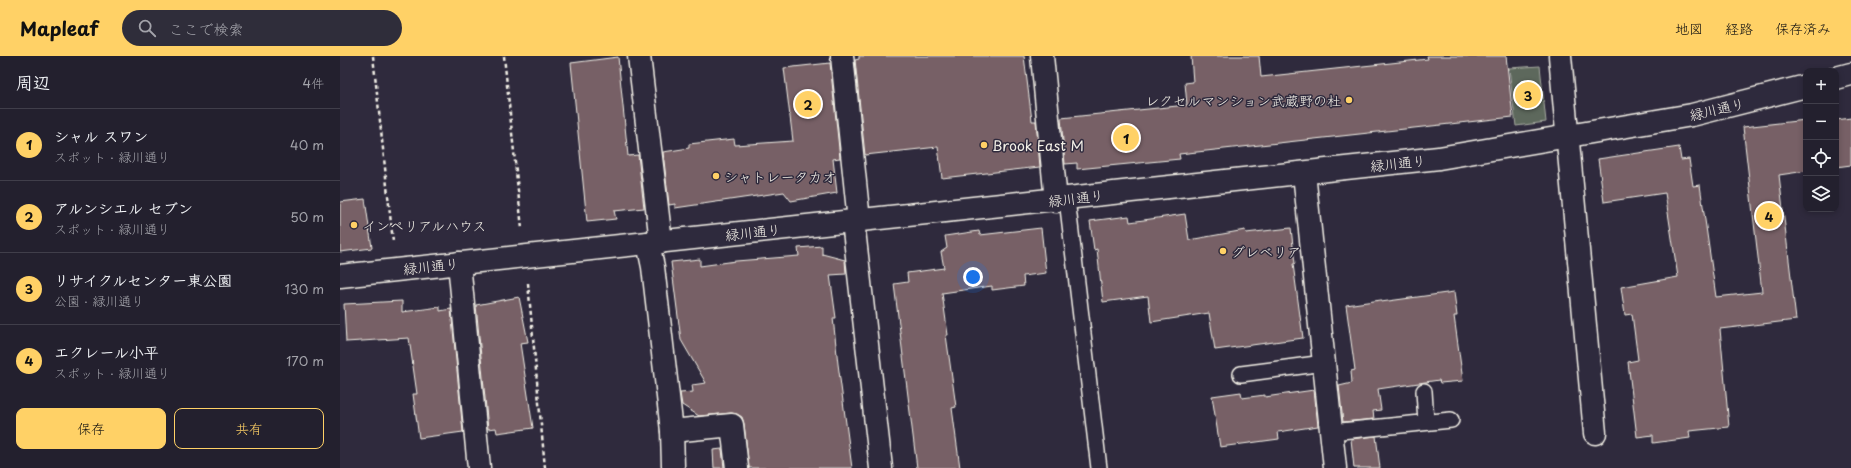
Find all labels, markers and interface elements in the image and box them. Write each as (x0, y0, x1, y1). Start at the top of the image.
search box (122, 10, 402, 46)
text: Mapleaf (20, 14, 98, 42)
icon: search (136, 17, 158, 39)
text: ここで検索 (168, 17, 243, 40)
text: 地図 (1675, 18, 1703, 39)
text: 経路 (1725, 18, 1753, 39)
text: 保存済み (1775, 18, 1831, 39)
map controls (1803, 68, 1839, 212)
button: + (1803, 68, 1839, 104)
text: 周辺 (16, 69, 50, 95)
text: 4件 (302, 73, 324, 92)
pin: 3 (1515, 80, 1541, 110)
pin: 2 (795, 89, 821, 119)
place label: レクセルマンション武蔵野の杜 (1145, 90, 1341, 111)
street label: 緑川通り (1687, 92, 1747, 126)
marker: レクセルマンション武蔵野の杜 (1344, 95, 1354, 105)
button: − (1803, 104, 1839, 140)
pin: 1 (1113, 123, 1139, 153)
text: シャル スワン (54, 124, 148, 147)
text: 1 (26, 135, 32, 154)
text: 40 m (290, 135, 324, 154)
place label: Brook East M (992, 135, 1084, 156)
marker: Brook East M (979, 140, 989, 150)
button: locate (1803, 140, 1839, 176)
text: スポット · 緑川通り (54, 147, 170, 166)
street label: 緑川通り (1369, 150, 1427, 176)
place label: シャトレータカオ (724, 166, 836, 187)
marker: シャトレータカオ (711, 171, 721, 181)
button: layers (1803, 176, 1839, 212)
street label: 緑川通り (1047, 184, 1105, 212)
text: アルンシエル セブン (54, 196, 193, 219)
pin: 4 (1756, 201, 1782, 231)
text: 2 (24, 207, 34, 226)
text: 50 m (290, 207, 324, 226)
place label: インペリアルハウス (362, 215, 486, 236)
text: スポット · 緑川通り (54, 219, 170, 238)
street label: 緑川通り (724, 219, 782, 245)
marker: インペリアルハウス (349, 220, 359, 230)
place label: グレベリア (1231, 241, 1301, 262)
marker: グレベリア (1218, 246, 1228, 256)
street label: 緑川通り (402, 253, 460, 279)
your location (963, 267, 983, 287)
text: リサイクルセンター東公園 (54, 268, 232, 291)
text: 3 (25, 279, 33, 298)
text: 130 m (285, 279, 324, 298)
text: 公園 · 緑川通り (54, 291, 144, 310)
text: エクレール小平 (54, 340, 159, 363)
text: 4 (25, 351, 33, 370)
text: 170 m (286, 351, 324, 370)
text: スポット · 緑川通り (54, 363, 170, 382)
button: 保存 (16, 408, 166, 449)
button: 共有 (174, 408, 324, 449)

